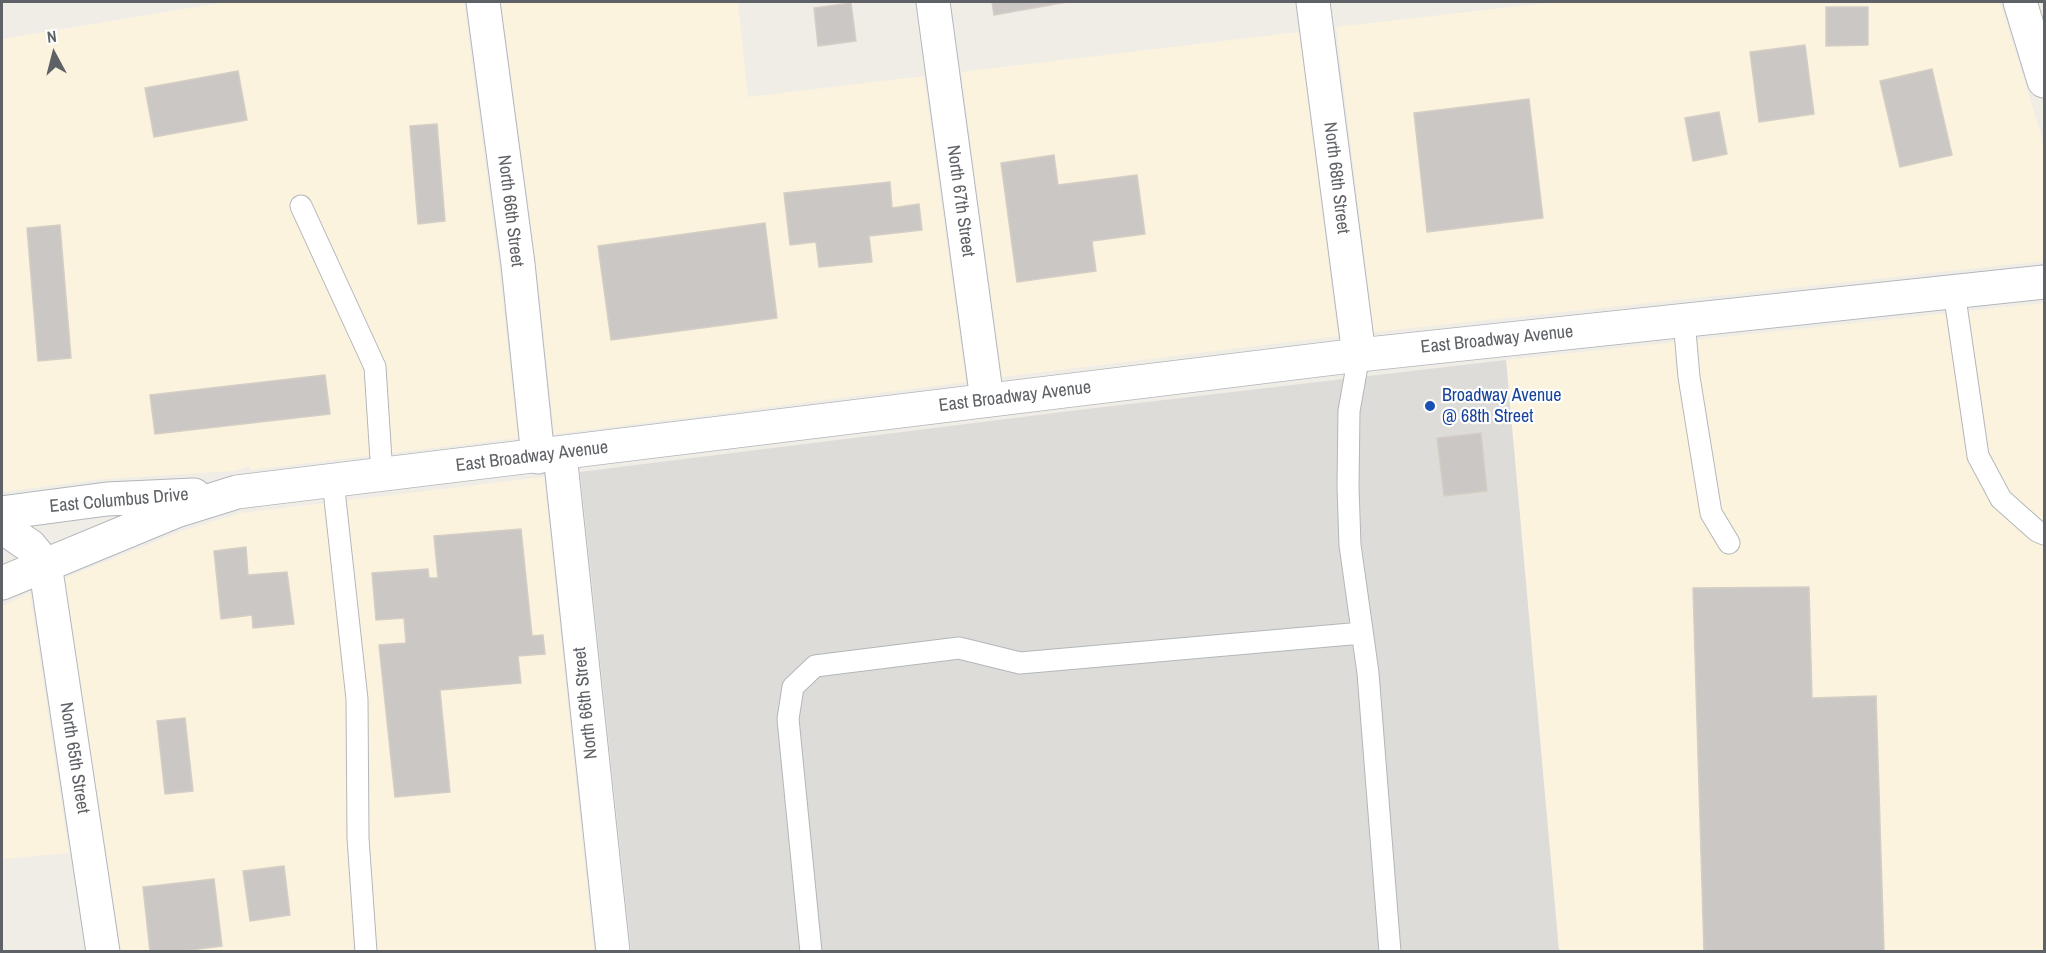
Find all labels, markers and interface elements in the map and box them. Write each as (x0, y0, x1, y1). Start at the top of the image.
north arrow (24, 24, 84, 84)
text: N (46, 25, 58, 48)
street label: North 68th Street (1318, 121, 1354, 235)
street label: North 67th Street (941, 144, 979, 258)
street label: North 66th Street (492, 154, 528, 268)
street label: East Broadway Avenue (1420, 321, 1574, 359)
street label: East Broadway Avenue (938, 377, 1092, 417)
place label: Broadway Avenue @ 68th Street (1442, 385, 1562, 428)
marker: Broadway Avenue @ 68th Street (1423, 399, 1437, 413)
street label: East Broadway Avenue (455, 437, 609, 477)
street label: East Columbus Drive (49, 484, 189, 518)
street label: North 66th Street (569, 646, 603, 760)
street label: North 65th Street (55, 701, 93, 815)

